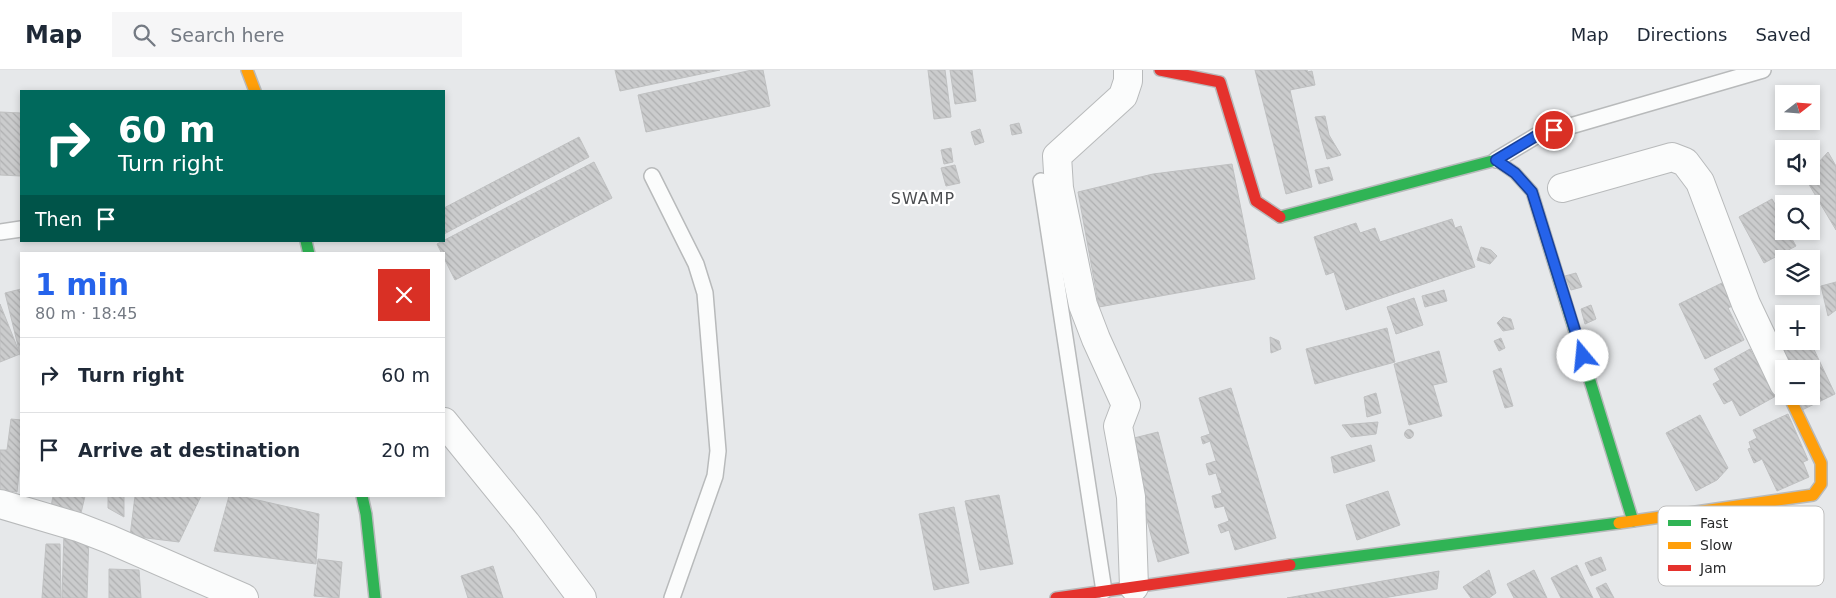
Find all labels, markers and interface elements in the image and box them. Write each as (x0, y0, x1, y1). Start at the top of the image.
search box (112, 12, 462, 57)
text: Map (25, 21, 82, 49)
icon: search (130, 21, 158, 49)
text: Search here (170, 24, 284, 46)
text: Map (1571, 24, 1609, 45)
text: Directions (1637, 24, 1727, 45)
text: Saved (1755, 24, 1811, 45)
north arrow (1775, 85, 1820, 130)
map controls (1775, 85, 1820, 405)
pin (1533, 109, 1575, 151)
icon: right (35, 110, 100, 175)
text: 60 m (118, 110, 215, 150)
icon: arrive (1540, 116, 1568, 144)
button: sound (1775, 140, 1820, 185)
text: Turn right (118, 151, 223, 176)
district label: SWAMP (891, 189, 955, 208)
button: search (1775, 195, 1820, 240)
icon: arrive (92, 205, 120, 233)
text: Then (35, 208, 82, 230)
button: layers (1775, 250, 1820, 295)
text: 1 min (35, 267, 129, 302)
button: close (378, 269, 430, 321)
text: 80 m · 18:45 (35, 304, 137, 323)
button: + (1775, 305, 1820, 350)
position arrow (1556, 329, 1608, 381)
button: − (1775, 360, 1820, 405)
icon: right (35, 361, 63, 389)
text: Turn right (78, 364, 184, 386)
text: 60 m (381, 364, 430, 386)
icon: arrive (35, 436, 63, 464)
text: Arrive at destination (78, 439, 300, 461)
text: 20 m (381, 439, 430, 461)
legend (1658, 506, 1824, 586)
text: Fast (1700, 515, 1729, 531)
text: Slow (1700, 537, 1733, 553)
text: Jam (1699, 560, 1726, 576)

